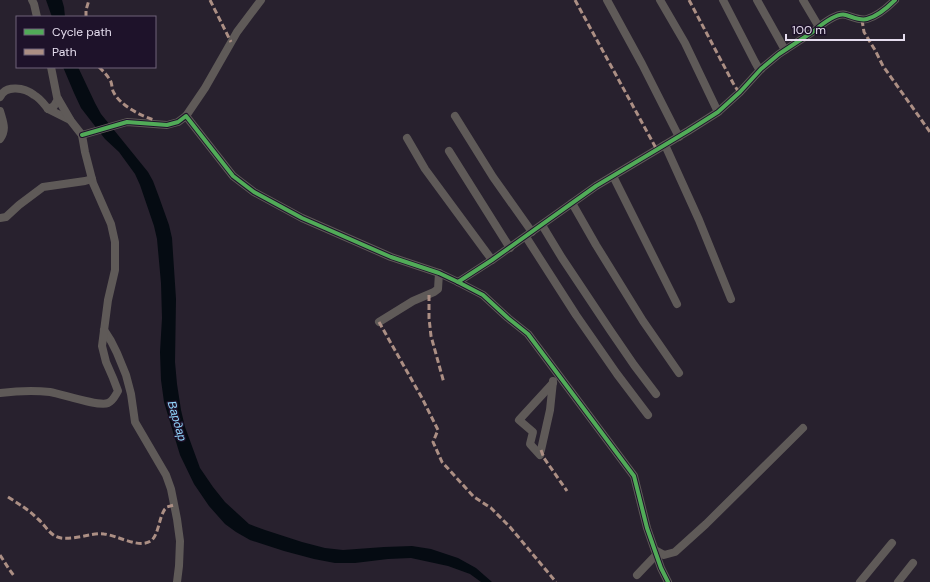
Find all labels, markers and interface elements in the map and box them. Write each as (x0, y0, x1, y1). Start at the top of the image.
legend (16, 16, 156, 68)
scale bar (786, 16, 904, 42)
text: 100 m (792, 22, 826, 38)
text: Cycle path (52, 24, 112, 40)
text: Path (52, 44, 77, 60)
water label: Вардар (164, 399, 190, 443)

